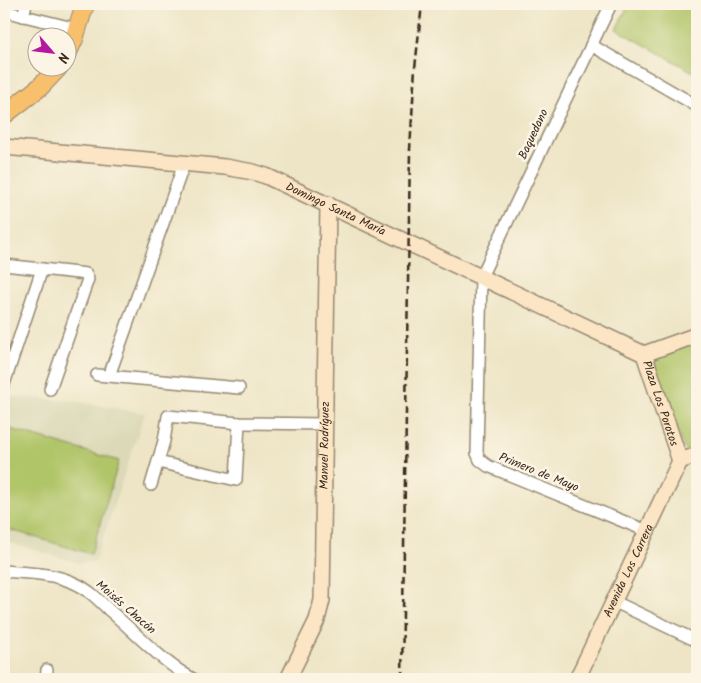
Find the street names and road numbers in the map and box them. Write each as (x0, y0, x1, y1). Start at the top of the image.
street label: Baquedano (514, 106, 553, 163)
street label: Domingo Santa María (282, 177, 389, 241)
street label: Plaza Los Porotos (637, 358, 683, 449)
street label: Manuel Rodríguez (315, 401, 335, 489)
street label: Primero de Mayo (496, 448, 582, 497)
street label: Avenida Los Carrera (598, 521, 659, 621)
street label: Moisés Chacón (91, 576, 160, 639)

